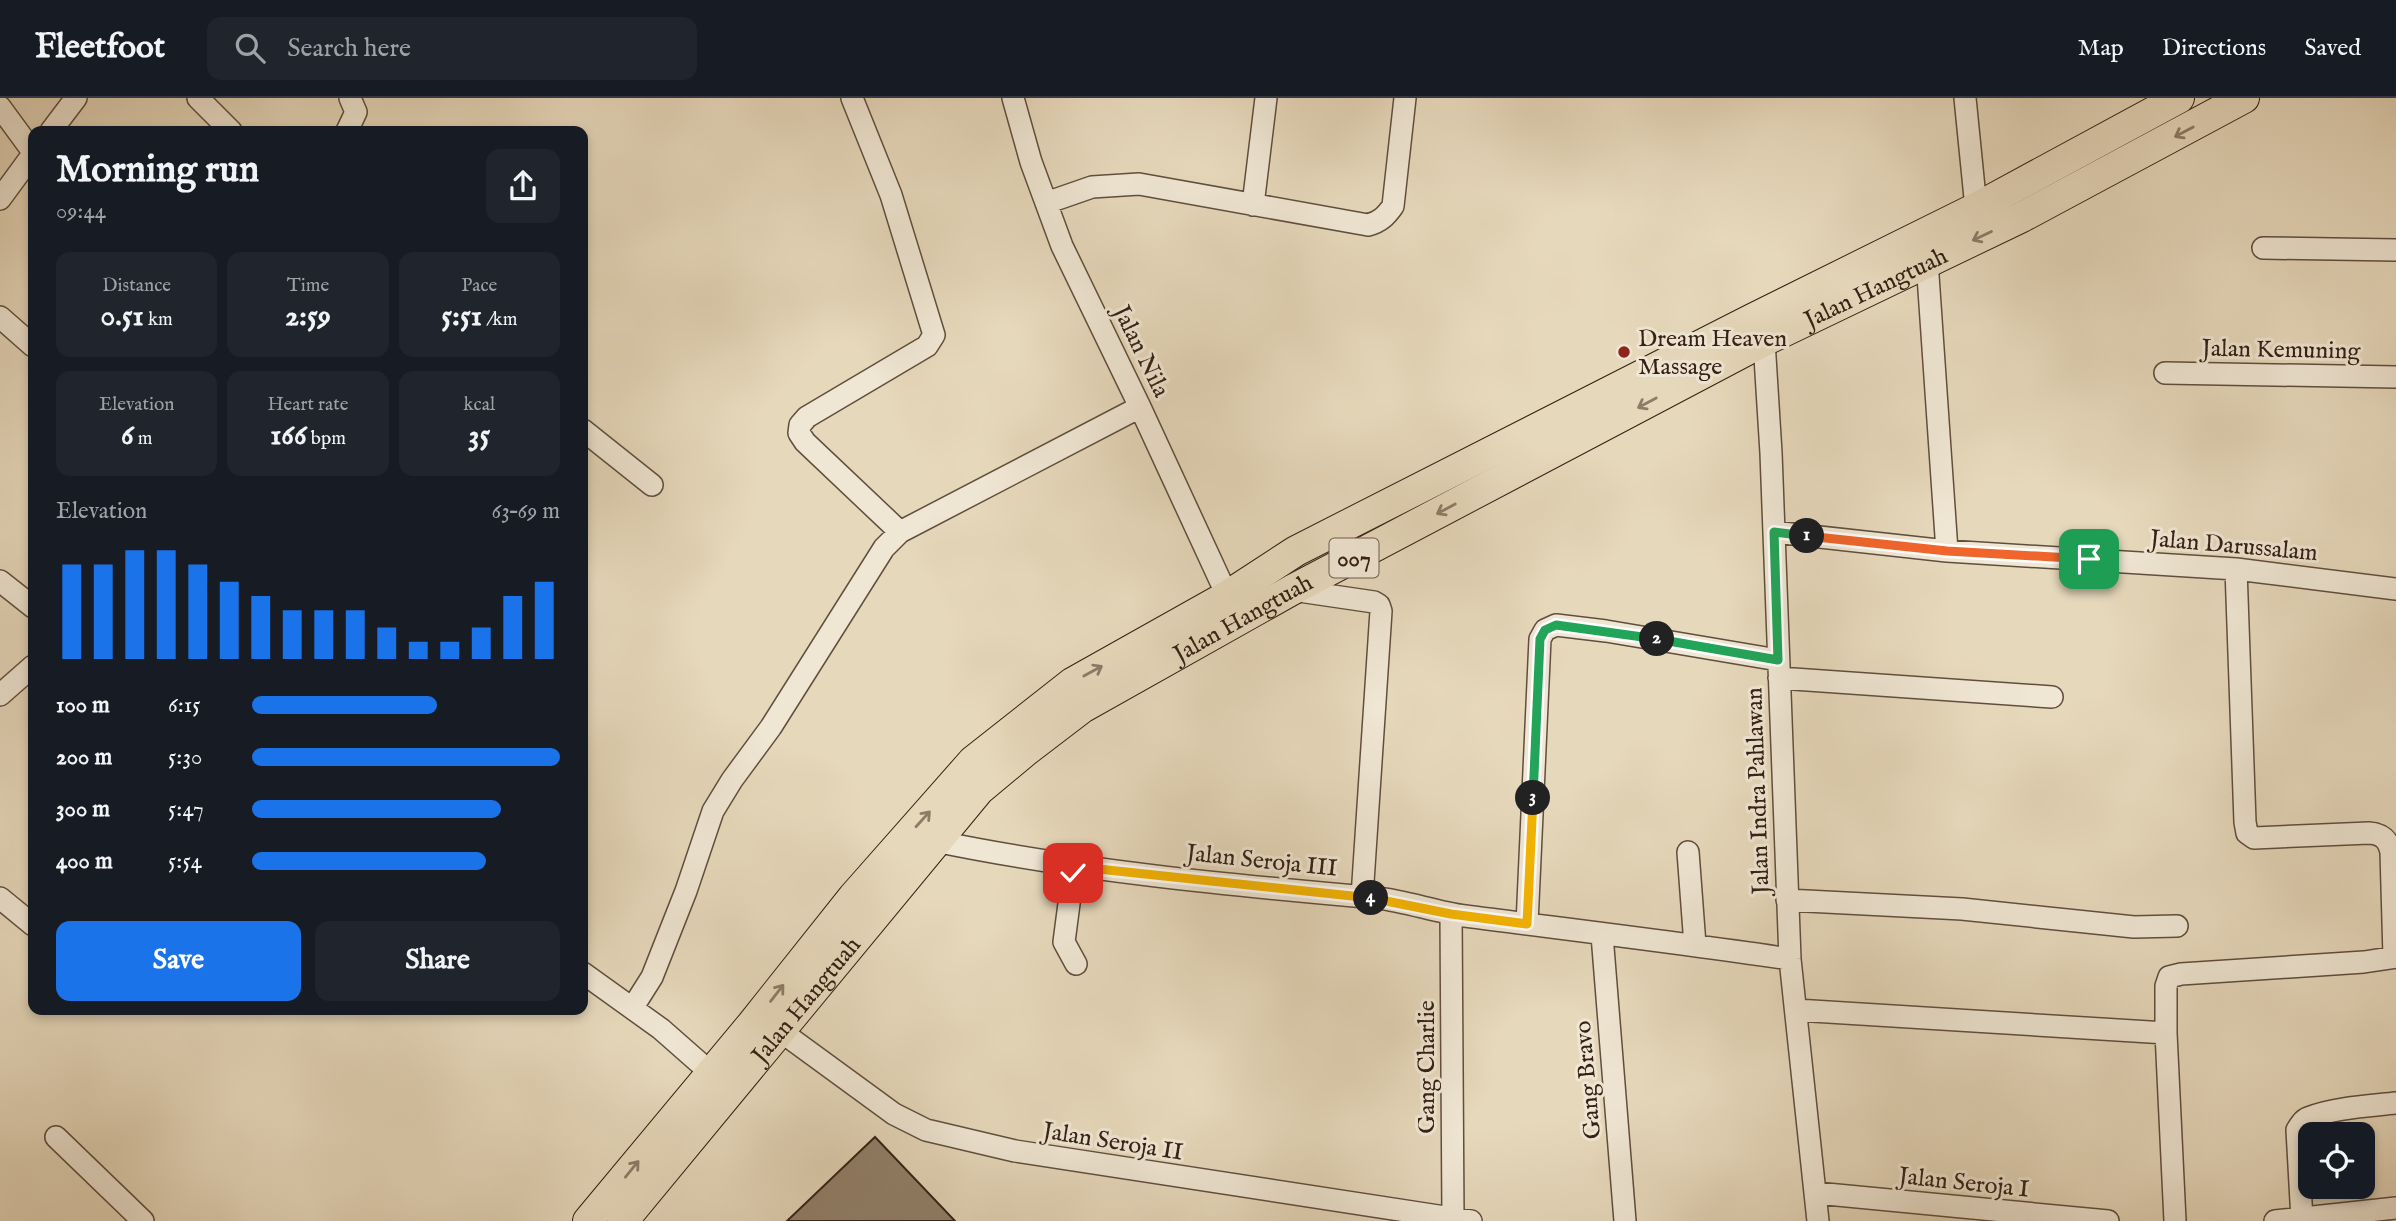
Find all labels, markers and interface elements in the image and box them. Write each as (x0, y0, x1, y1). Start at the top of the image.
search box (207, 17, 697, 80)
text: Fleetfoot (35, 27, 165, 69)
icon: search (231, 29, 269, 67)
text: Search here (287, 32, 411, 65)
text: Map (2078, 33, 2124, 64)
text: Directions (2162, 33, 2266, 64)
text: Saved (2304, 33, 2361, 64)
one-way arrow (2174, 125, 2195, 139)
text: Morning run (56, 147, 259, 195)
button: share (486, 149, 560, 223)
text: 09:44 (56, 197, 106, 226)
one-way arrow (1972, 230, 1993, 243)
street label: Jalan Hangtuah (1797, 241, 1953, 338)
text: Distance (102, 274, 171, 298)
text: Time (287, 274, 329, 298)
text: Pace (461, 274, 497, 298)
text: 0.51 (101, 298, 144, 336)
text: 2:59 (285, 298, 331, 336)
text: 5:51 (441, 298, 482, 336)
street label: Jalan Nila (1104, 298, 1176, 403)
text: km (144, 308, 173, 332)
text: /km (482, 308, 517, 332)
place label: Dream Heaven Massage (1638, 324, 1787, 383)
street label: Jalan Kemuning (2198, 334, 2362, 367)
marker: Dream Heaven Massage (1616, 344, 1632, 360)
text: Elevation (99, 393, 174, 417)
text: Heart rate (267, 393, 349, 417)
text: kcal (463, 393, 495, 417)
one-way arrow (1637, 397, 1658, 410)
text: 6 (121, 417, 134, 455)
text: 166 (270, 417, 307, 455)
text: 35 (468, 417, 490, 455)
text: m (134, 427, 152, 451)
text: bpm (307, 427, 346, 451)
text: Elevation (56, 497, 147, 526)
text: 63–69 m (491, 497, 560, 526)
one-way arrow (1436, 503, 1457, 516)
pin: 1 (1790, 518, 1825, 554)
text: 1 (1803, 523, 1810, 547)
street label: Jalan Darussalam (2146, 523, 2319, 569)
pin (2059, 529, 2119, 589)
road number: 007 (1330, 538, 1378, 578)
icon: arrive (2070, 540, 2108, 578)
street label: Jalan Hangtuah (1165, 568, 1319, 672)
pin: 2 (1640, 622, 1674, 656)
text: 2 (1652, 626, 1661, 650)
one-way arrow (1083, 664, 1103, 678)
street label: Jalan Indra Pahlawan (1739, 687, 1778, 898)
text: 100 m (56, 691, 110, 720)
text: 6:15 (168, 691, 201, 720)
text: 200 m (56, 743, 112, 772)
text: 5:30 (168, 743, 202, 772)
pin: 3 (1516, 780, 1550, 816)
text: 3 (1529, 785, 1536, 809)
text: 300 m (56, 795, 110, 824)
text: 5:47 (168, 795, 204, 824)
one-way arrow (914, 810, 930, 828)
street label: Jalan Seroja III (1182, 838, 1339, 885)
pin (1043, 843, 1103, 903)
text: 400 m (56, 847, 113, 876)
text: 5:54 (168, 847, 202, 876)
icon: check (1054, 854, 1092, 892)
pin: 4 (1354, 880, 1388, 916)
text: 4 (1366, 885, 1375, 909)
button: Save (56, 921, 301, 1001)
button: Share (315, 921, 560, 1001)
street label: Jalan Hangtuah (744, 931, 868, 1073)
one-way arrow (769, 985, 784, 1003)
street label: Gang Charlie (1412, 1000, 1443, 1134)
street label: Gang Bravo (1568, 1019, 1609, 1140)
street label: Jalan Seroja II (1038, 1116, 1185, 1169)
map controls (2298, 1122, 2375, 1199)
button: locate (2298, 1122, 2375, 1199)
one-way arrow (624, 1160, 640, 1178)
street label: Jalan Seroja I (1894, 1161, 2031, 1206)

